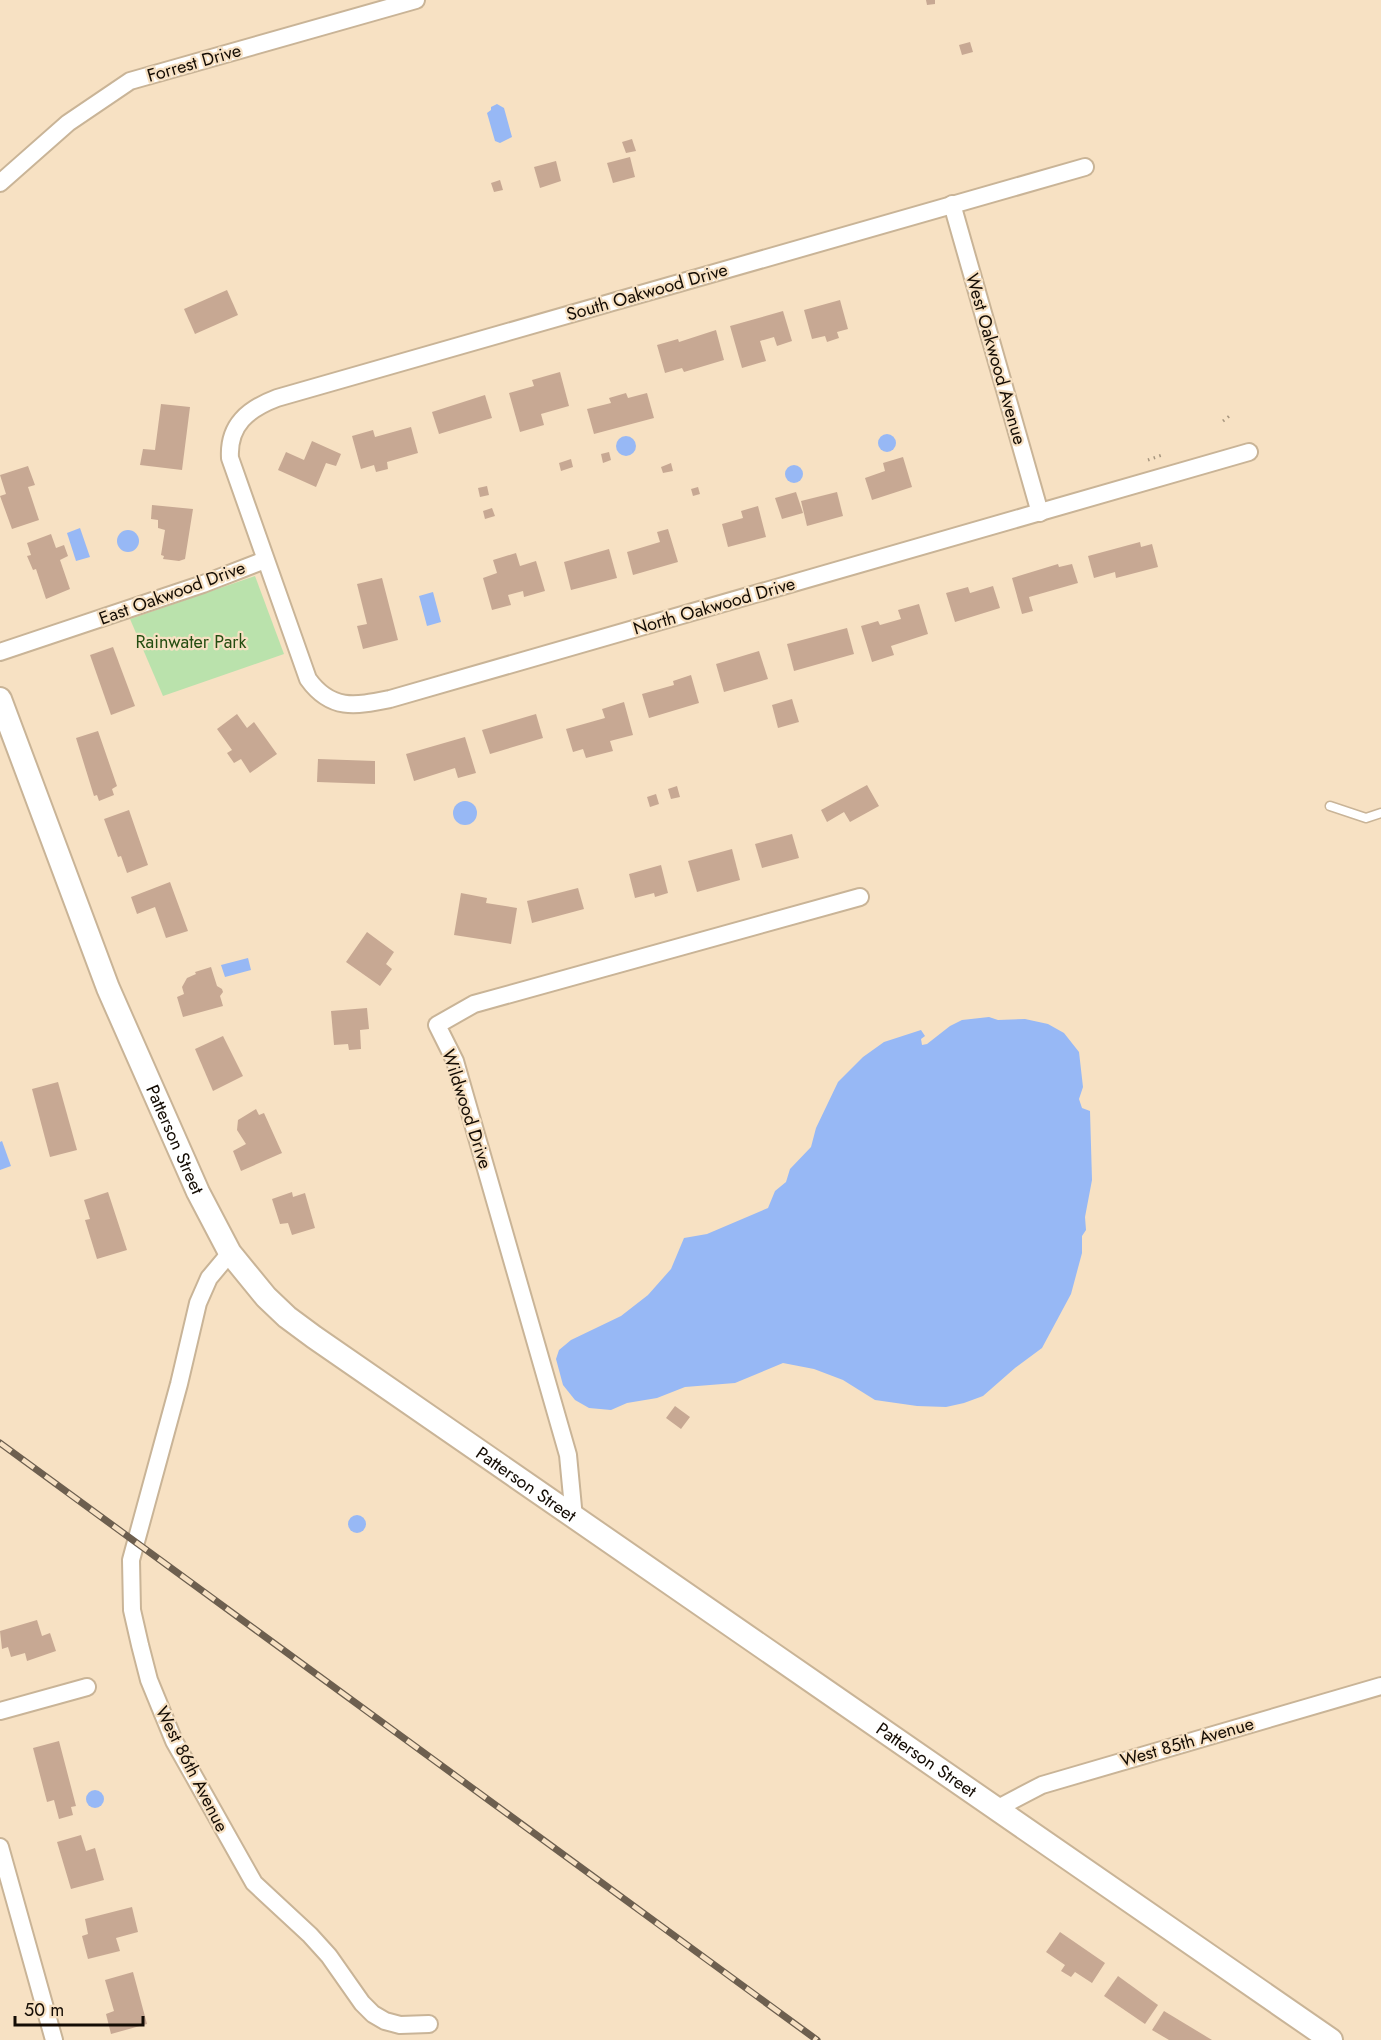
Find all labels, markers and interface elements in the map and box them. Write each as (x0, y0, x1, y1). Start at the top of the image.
street label: Forrest Drive (144, 37, 244, 89)
street label: South Oakwood Drive (563, 257, 731, 327)
street label: West Oakwood Avenue (959, 270, 1033, 448)
street label: East Oakwood Drive (95, 554, 249, 632)
street label: North Oakwood Drive (630, 570, 798, 642)
park label: Rainwater Park (136, 629, 247, 655)
street label: Wildwood Drive (435, 1046, 499, 1172)
street label: Patterson Street (139, 1081, 211, 1199)
street label: Patterson Street (471, 1440, 582, 1529)
street label: West 86th Avenue (149, 1702, 235, 1836)
street label: West 85th Avenue (1117, 1711, 1257, 1773)
street label: Patterson Street (871, 1716, 982, 1804)
scale bar (15, 1989, 142, 2027)
text: 50 m (24, 1997, 64, 2023)

